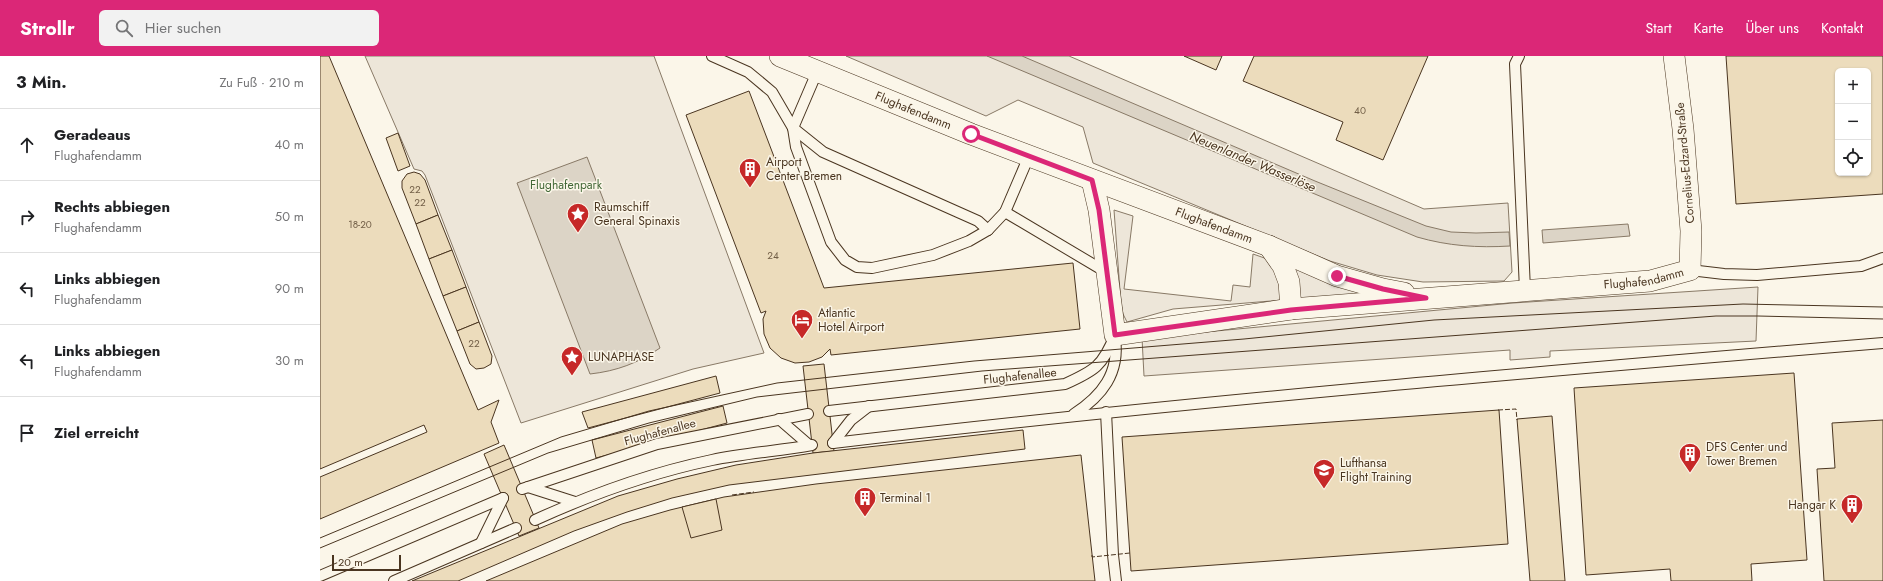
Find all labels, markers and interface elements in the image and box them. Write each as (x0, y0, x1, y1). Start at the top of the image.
search box (99, 10, 379, 46)
text: Strollr (20, 15, 75, 42)
icon: search (113, 17, 135, 39)
text: Hier suchen (145, 17, 221, 39)
text: Start (1646, 18, 1672, 38)
text: Karte (1694, 18, 1724, 38)
text: Über uns (1746, 18, 1799, 38)
text: Kontakt (1821, 18, 1863, 38)
map controls (1835, 68, 1871, 176)
button: + (1835, 68, 1871, 104)
text: 3 Min. (16, 70, 67, 94)
text: Zu Fuß · 210 m (219, 73, 304, 92)
street label: Flughafendamm (872, 87, 954, 134)
street label: Cornelius-Edzard-Straße (1671, 102, 1699, 224)
house number: 40 (1354, 103, 1366, 118)
button: − (1835, 104, 1871, 140)
text: Geradeaus (54, 124, 130, 146)
route start (962, 125, 980, 143)
water label: Neuenlander Wasserlöse (1187, 126, 1319, 197)
icon: ahead (16, 134, 38, 156)
text: 40 m (275, 135, 304, 154)
button: locate (1835, 140, 1871, 176)
text: Flughafendamm (54, 146, 142, 165)
place label: Airport Center Bremen (766, 153, 842, 185)
building icon: Airport Center Bremen (737, 156, 763, 189)
park label: Flughafenpark (530, 176, 603, 194)
house number: 22 (409, 182, 421, 197)
house number: 22 (414, 195, 426, 210)
text: Rechts abbiegen (54, 196, 170, 218)
place label: Raumschiff General Spinaxis (594, 198, 680, 230)
place icon: Raumschiff General Spinaxis (565, 201, 591, 234)
street label: Flughafendamm (1173, 203, 1255, 248)
icon: right (16, 206, 38, 228)
text: 50 m (275, 207, 304, 226)
house number: 18-20 (348, 217, 372, 232)
text: Flughafendamm (54, 218, 142, 237)
house number: 24 (767, 248, 779, 263)
street label: Flughafendamm (1603, 263, 1686, 294)
route end (1328, 267, 1346, 285)
text: Links abbiegen (54, 268, 160, 290)
icon: left (16, 278, 38, 300)
text: 90 m (275, 279, 304, 298)
text: Flughafendamm (54, 290, 142, 309)
place label: Atlantic Hotel Airport (818, 304, 884, 336)
hotel icon: Atlantic Hotel Airport (789, 307, 815, 340)
house number: 22 (468, 336, 480, 351)
text: Links abbiegen (54, 340, 160, 362)
place icon: LUNAPHASE (559, 344, 585, 377)
place label: LUNAPHASE (588, 348, 654, 366)
icon: left (16, 350, 38, 372)
text: 30 m (275, 351, 304, 370)
text: Flughafendamm (54, 362, 142, 381)
street label: Flughafenallee (982, 363, 1058, 389)
street label: Flughafenallee (622, 414, 698, 450)
icon: arrive (16, 422, 38, 444)
text: Ziel erreicht (54, 422, 139, 444)
place label: DFS Center und Tower Bremen (1706, 438, 1787, 470)
building icon: DFS Center und Tower Bremen (1677, 441, 1703, 474)
place label: Lufthansa Flight Training (1340, 454, 1412, 486)
school or university icon: Lufthansa Flight Training (1311, 457, 1337, 490)
building icon: Terminal 1 (852, 485, 878, 518)
place label: Terminal 1 (880, 489, 931, 507)
building icon: Hangar K (1839, 492, 1865, 525)
place label: Hangar K (1788, 496, 1836, 514)
scale bar (332, 553, 401, 572)
text: 20 m (338, 554, 363, 570)

